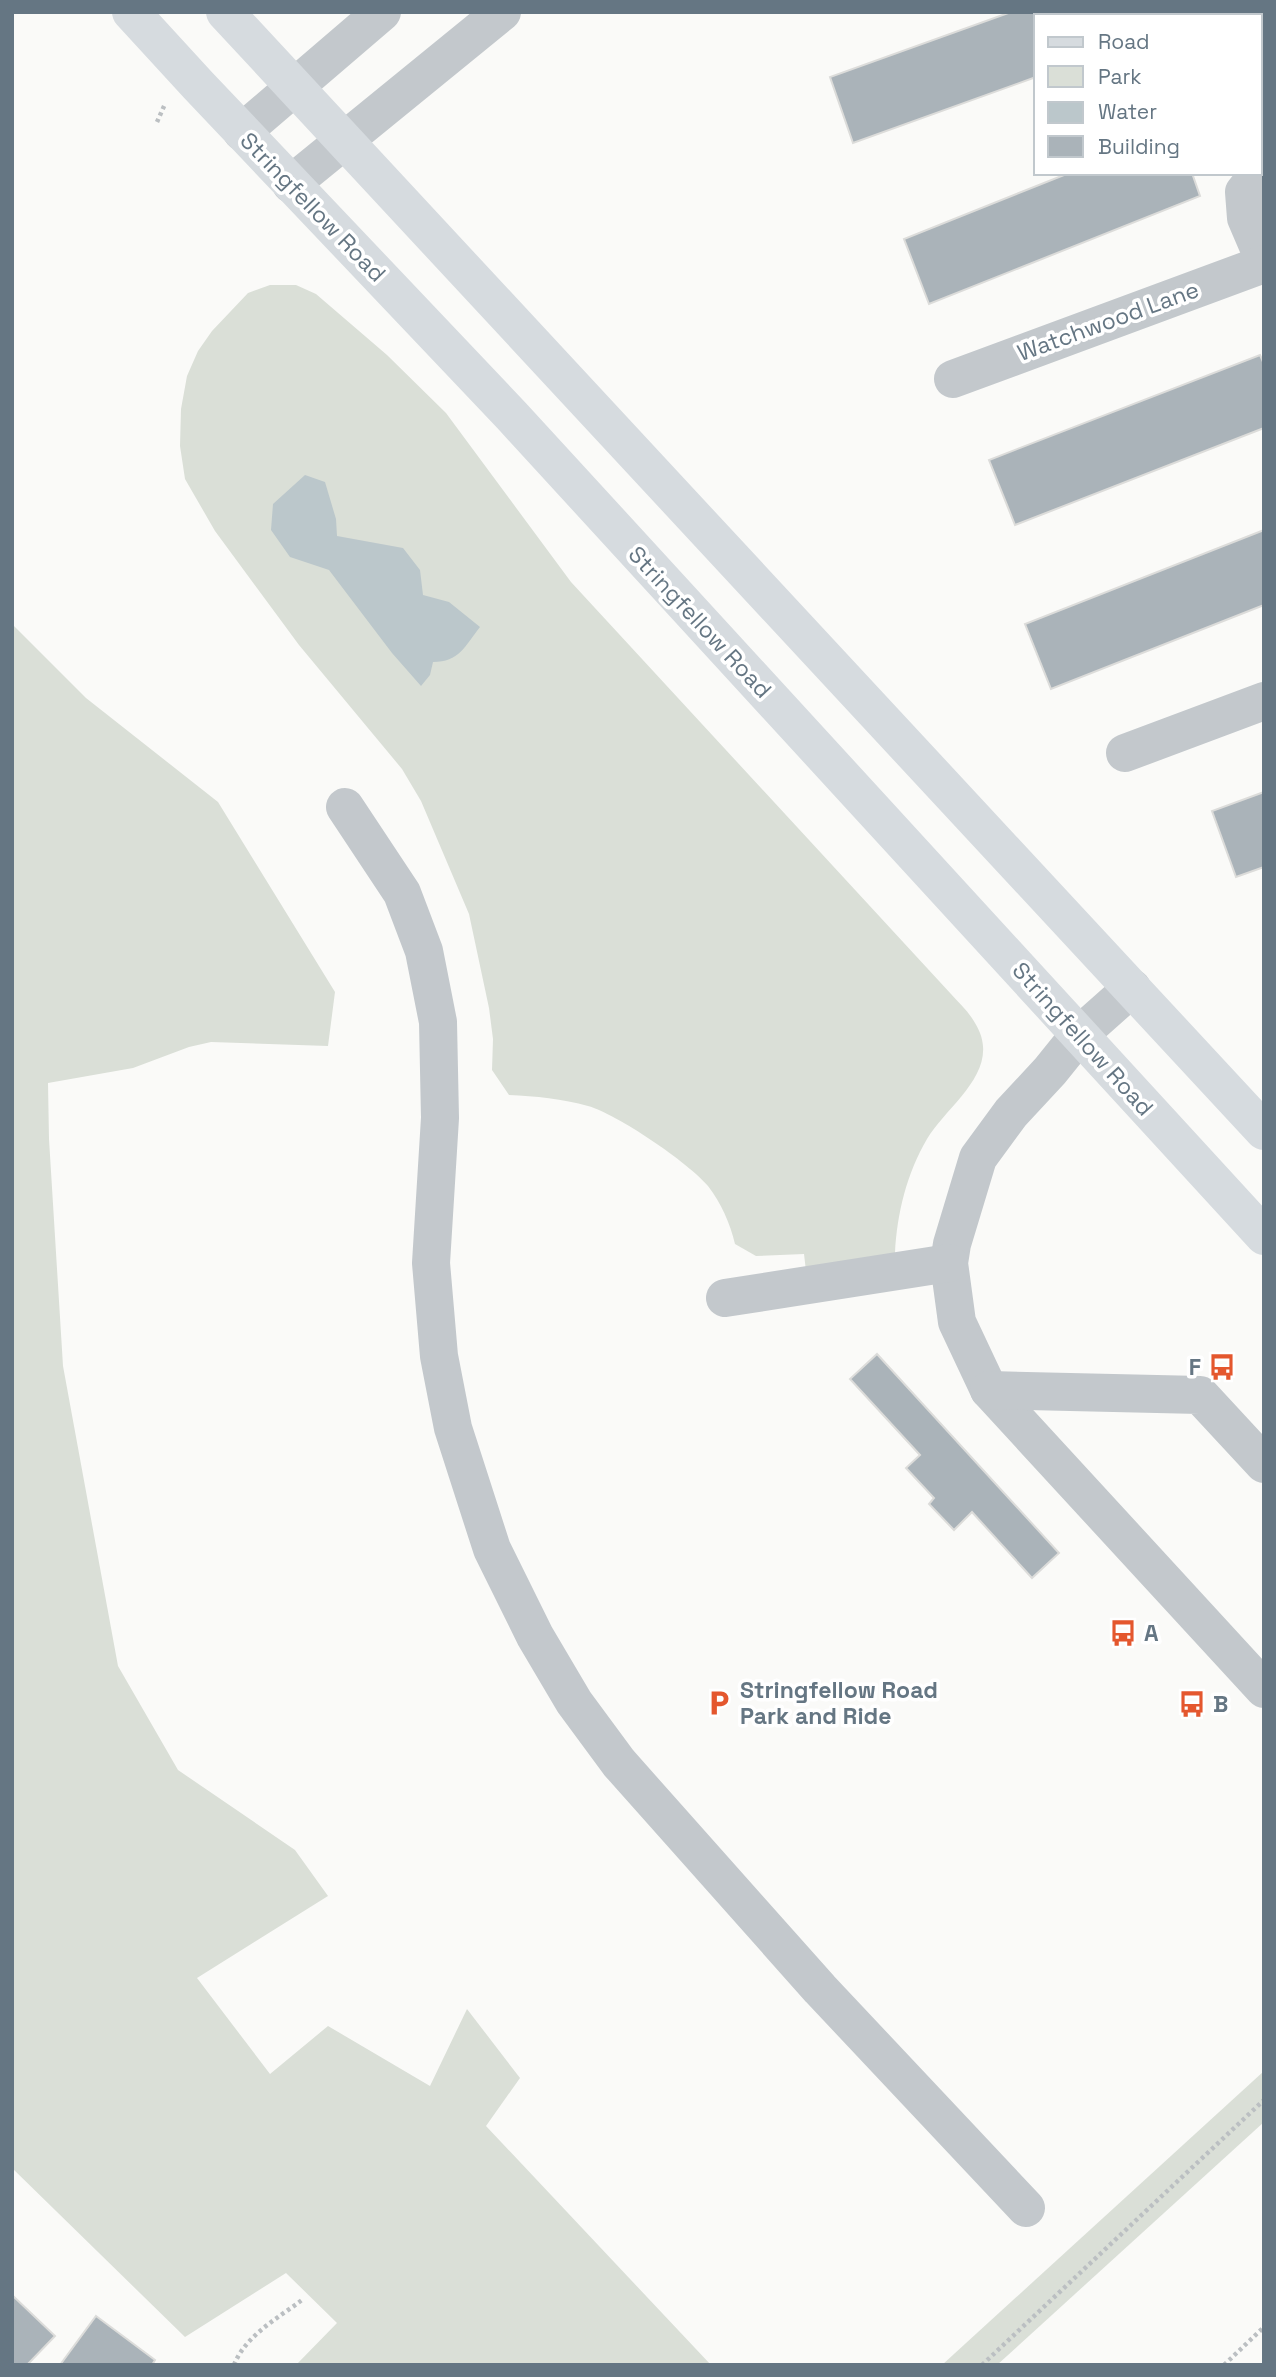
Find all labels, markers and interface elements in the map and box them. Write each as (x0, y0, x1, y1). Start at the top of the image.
legend (1034, 14, 1262, 175)
text: Road (1098, 28, 1150, 55)
text: Park (1098, 63, 1142, 90)
text: Water (1098, 98, 1157, 125)
street label: Stringfellow Road (234, 126, 392, 288)
text: Building (1098, 133, 1180, 160)
street label: Watchwood Lane (1013, 274, 1203, 368)
street label: Stringfellow Road (622, 540, 778, 704)
street label: Stringfellow Road (1006, 956, 1160, 1122)
place label: F (1189, 1352, 1201, 1382)
bus stop icon: F (1207, 1352, 1237, 1382)
bus stop icon: A (1108, 1618, 1138, 1648)
place label: A (1144, 1618, 1159, 1648)
place label: Stringfellow Road Park and Ride (740, 1675, 938, 1731)
parking icon: Stringfellow Road Park and Ride (704, 1688, 734, 1718)
bus stop icon: B (1177, 1689, 1207, 1719)
place label: B (1213, 1689, 1228, 1719)

